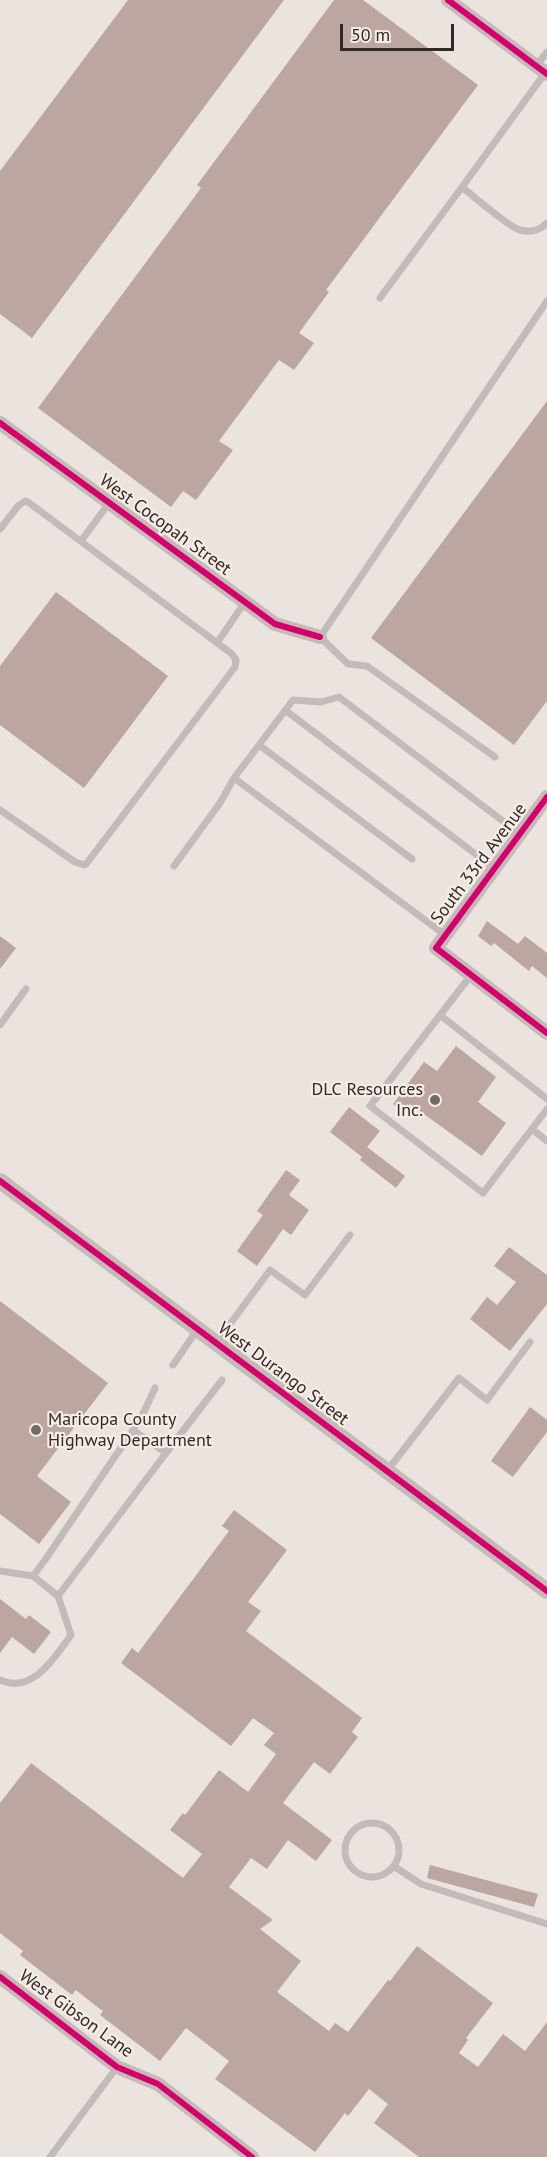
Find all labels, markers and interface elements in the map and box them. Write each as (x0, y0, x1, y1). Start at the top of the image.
scale bar (343, 12, 457, 50)
text: 50 m (351, 23, 390, 46)
street label: West Cocopah Street (95, 470, 235, 580)
street label: South 33rd Avenue (426, 799, 532, 929)
place label: DLC Resources Inc. (312, 1079, 423, 1122)
marker: DLC Resources Inc. (428, 1093, 442, 1107)
street label: West Durango Street (213, 1318, 353, 1430)
place label: Maricopa County Highway Department (48, 1409, 212, 1452)
marker: Maricopa County Highway Department (29, 1423, 43, 1437)
street label: West Gibson Lane (15, 1965, 137, 2063)

